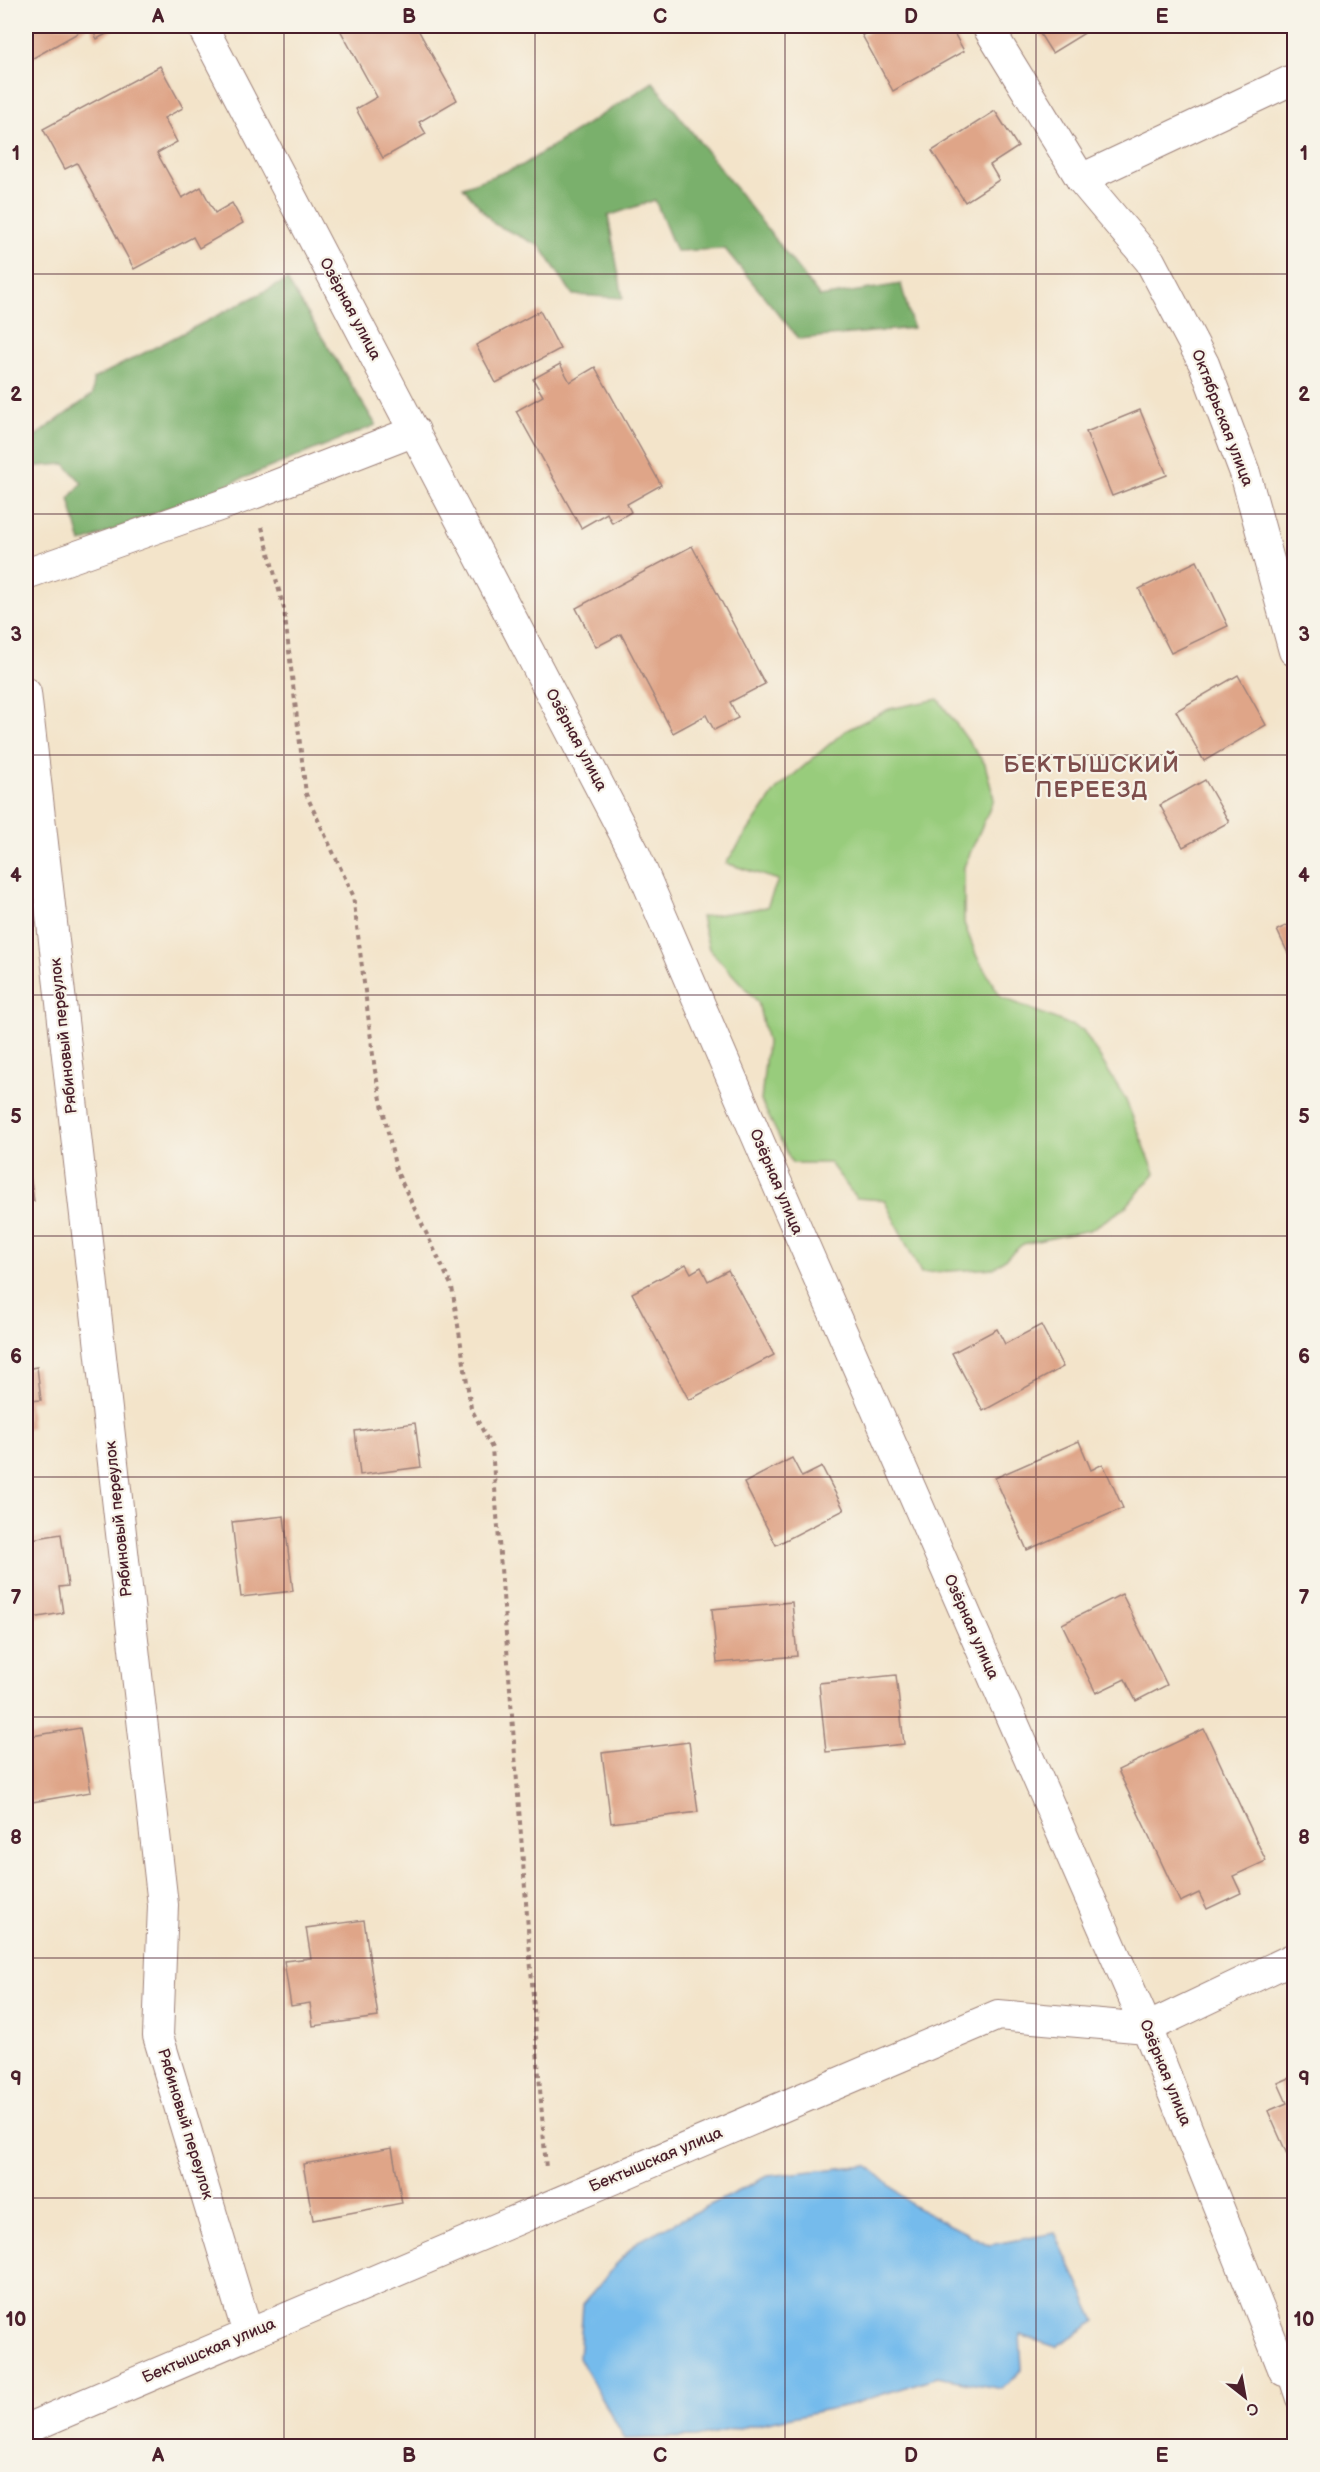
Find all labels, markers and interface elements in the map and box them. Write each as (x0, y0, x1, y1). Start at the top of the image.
text: A (151, 5, 165, 29)
text: B (402, 5, 416, 29)
text: C (653, 5, 667, 29)
text: D (904, 5, 918, 29)
text: E (1156, 5, 1169, 29)
text: 1 (12, 142, 20, 166)
text: 1 (1300, 142, 1308, 166)
street label: Озёрная улица (315, 255, 385, 364)
street label: Октябрьская улица (1187, 347, 1257, 490)
text: 2 (10, 383, 22, 407)
text: 2 (1298, 383, 1310, 407)
text: 3 (10, 623, 22, 647)
text: 3 (1298, 623, 1310, 647)
street label: Озёрная улица (541, 686, 611, 795)
district label: БЕКТЫШСКИЙ ПЕРЕЕЗД (1004, 750, 1180, 804)
text: 4 (10, 864, 22, 888)
text: 4 (1298, 864, 1310, 888)
street label: Рябиновый переулок (46, 957, 82, 1115)
text: 5 (10, 1105, 22, 1129)
text: 5 (1298, 1105, 1310, 1129)
street label: Озёрная улица (745, 1126, 807, 1238)
text: 6 (10, 1345, 22, 1369)
text: 6 (1298, 1345, 1310, 1369)
street label: Рябиновый переулок (101, 1440, 137, 1598)
street label: Озёрная улица (939, 1572, 1003, 1683)
text: 7 (10, 1586, 22, 1610)
text: 7 (1298, 1586, 1310, 1610)
text: 8 (10, 1826, 22, 1850)
text: 8 (1298, 1826, 1310, 1850)
street label: Озёрная улица (1135, 2017, 1195, 2129)
street label: Рябиновый переулок (153, 2046, 217, 2202)
text: 9 (10, 2067, 22, 2091)
text: 9 (1298, 2067, 1310, 2091)
street label: Бектышская улица (587, 2123, 726, 2197)
text: 10 (6, 2308, 26, 2332)
text: 10 (1294, 2308, 1314, 2332)
street label: Бектышская улица (140, 2314, 279, 2388)
north arrow (1215, 2367, 1275, 2427)
text: С (1242, 2398, 1262, 2420)
text: A (151, 2444, 165, 2468)
text: B (402, 2444, 416, 2468)
text: C (653, 2444, 667, 2468)
text: D (904, 2444, 918, 2468)
text: E (1156, 2444, 1169, 2468)

